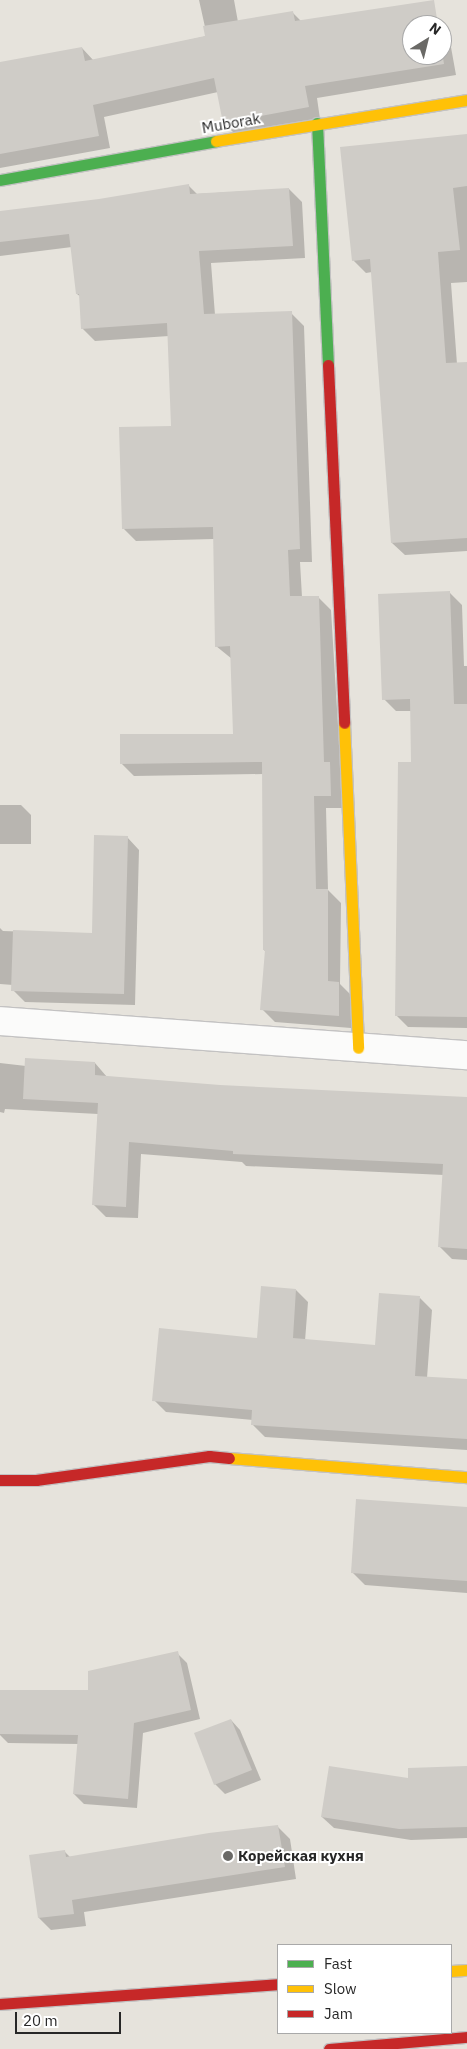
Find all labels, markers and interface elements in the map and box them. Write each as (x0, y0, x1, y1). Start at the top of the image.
north arrow (402, 15, 452, 65)
text: N (426, 18, 445, 39)
street label: Muborak (200, 109, 262, 137)
place label: Корейская кухня (238, 1847, 364, 1865)
marker: Корейская кухня (222, 1850, 234, 1862)
legend (277, 1944, 452, 2034)
text: Fast (324, 1954, 352, 1973)
text: Slow (324, 1979, 357, 1998)
scale bar (18, 2002, 124, 2034)
text: Jam (324, 2004, 353, 2023)
text: 20 m (23, 2011, 58, 2030)

